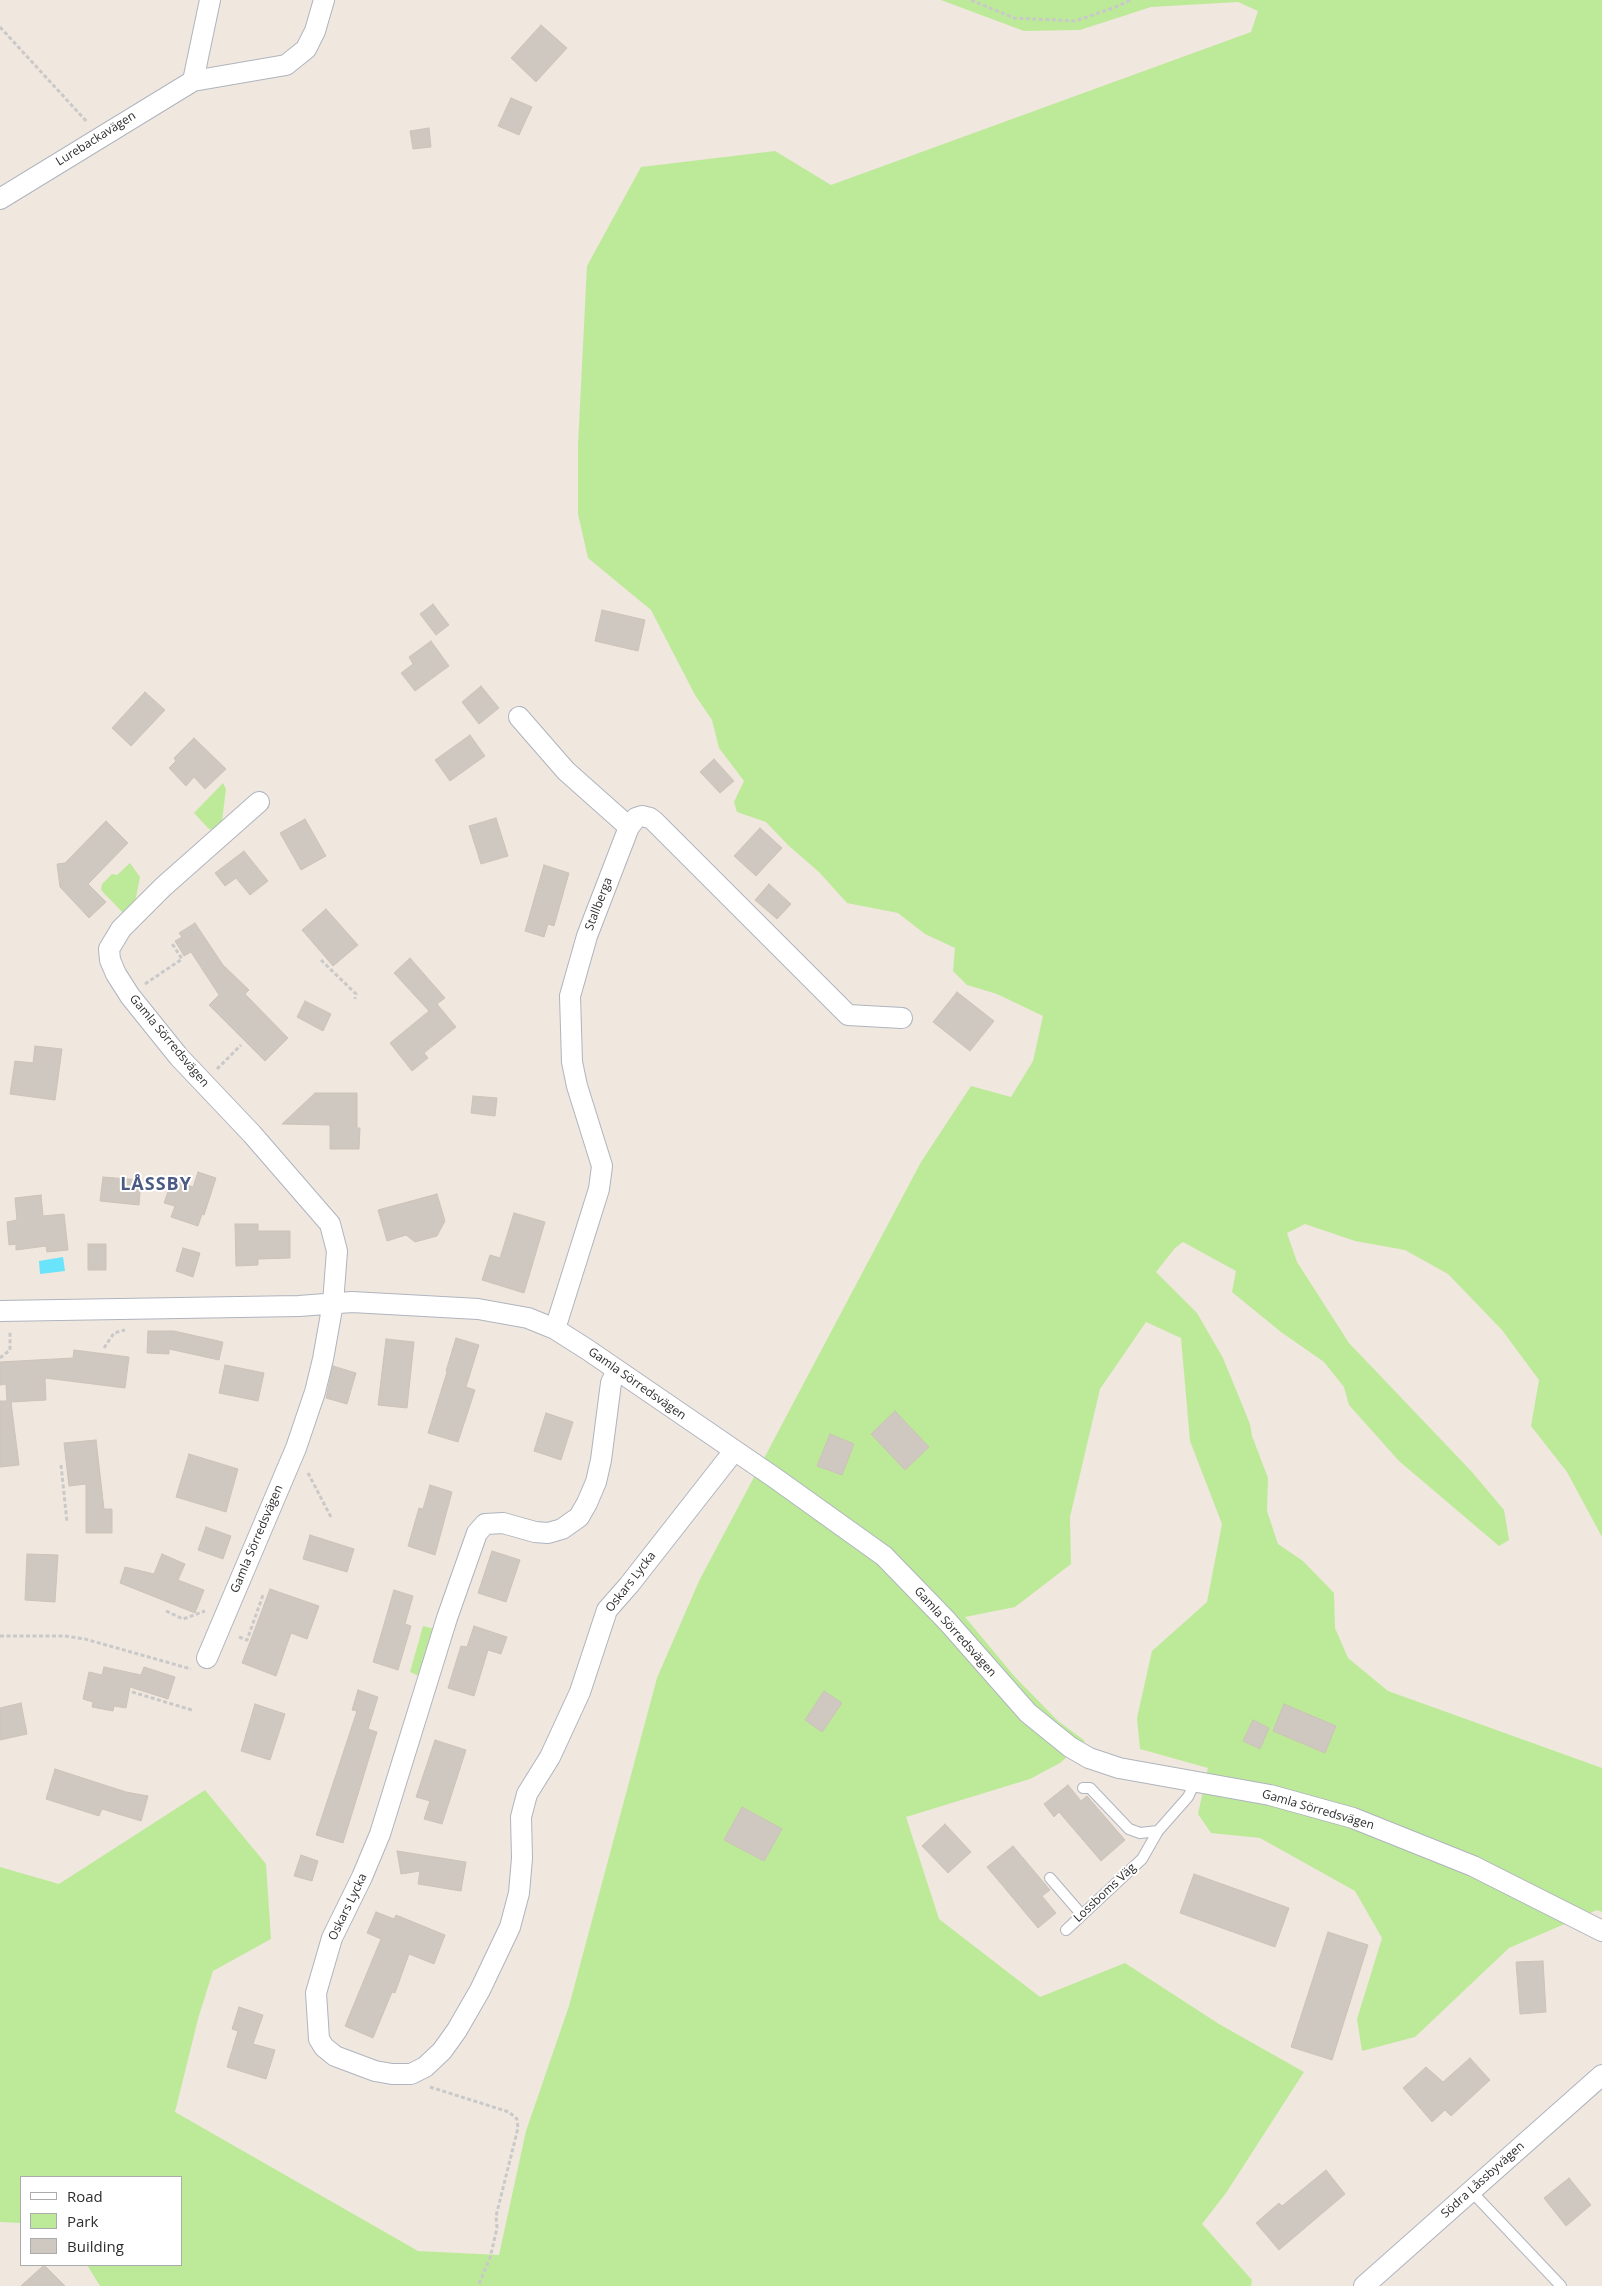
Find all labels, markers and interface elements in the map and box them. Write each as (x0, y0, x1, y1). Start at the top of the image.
street label: Lurebackavägen (53, 109, 139, 169)
street label: Stallberga (582, 875, 616, 933)
street label: Gamla Sörredsvägen (126, 992, 212, 1090)
district label: LÅSSBY (119, 1174, 193, 1196)
street label: Gamla Sörredsvägen (585, 1345, 689, 1423)
street label: Gamla Sörredsvägen (228, 1483, 286, 1595)
street label: Oskars Lycka (603, 1549, 659, 1615)
street label: Gamla Sörredsvägen (911, 1584, 999, 1680)
street label: Gamla Sörredsvägen (1260, 1787, 1376, 1833)
street label: Lossboms Väg (1071, 1861, 1139, 1925)
street label: Oskars Lycka (326, 1871, 370, 1943)
street label: Södra Låssbyvägen (1438, 2139, 1528, 2221)
legend (20, 2176, 182, 2266)
text: Road (67, 2186, 103, 2206)
text: Park (67, 2211, 98, 2231)
text: Building (67, 2236, 124, 2256)

